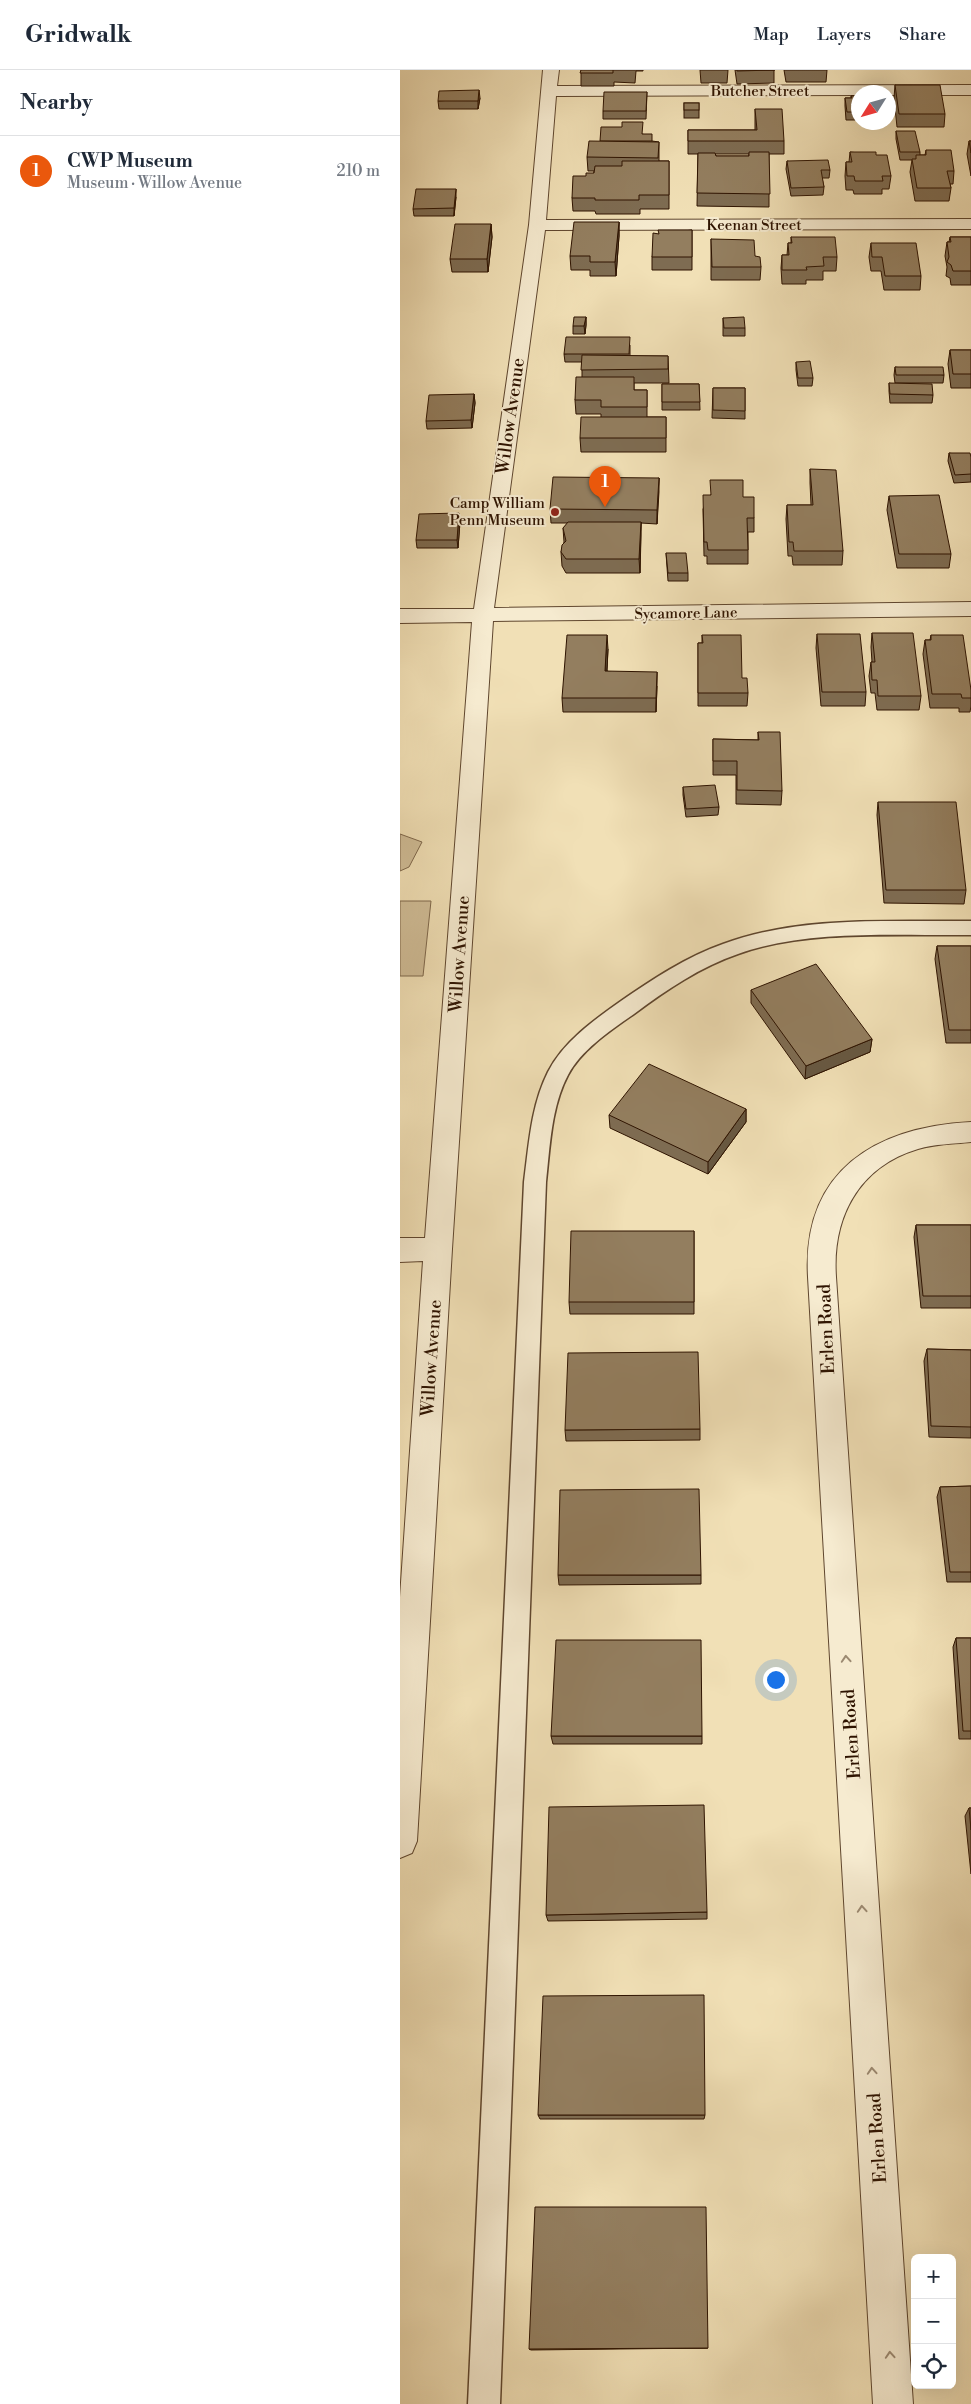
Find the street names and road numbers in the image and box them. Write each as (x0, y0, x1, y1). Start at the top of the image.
street label: Butcher Street (710, 82, 810, 101)
street label: Keenan Street (706, 216, 802, 235)
street label: Willow Avenue (491, 356, 530, 477)
street label: Sycamore Lane (634, 603, 738, 624)
street label: Willow Avenue (444, 895, 475, 1014)
street label: Erlen Road (813, 1282, 840, 1375)
street label: Willow Avenue (416, 1299, 447, 1418)
street label: Erlen Road (837, 1687, 866, 1780)
street label: Erlen Road (863, 2091, 892, 2184)

